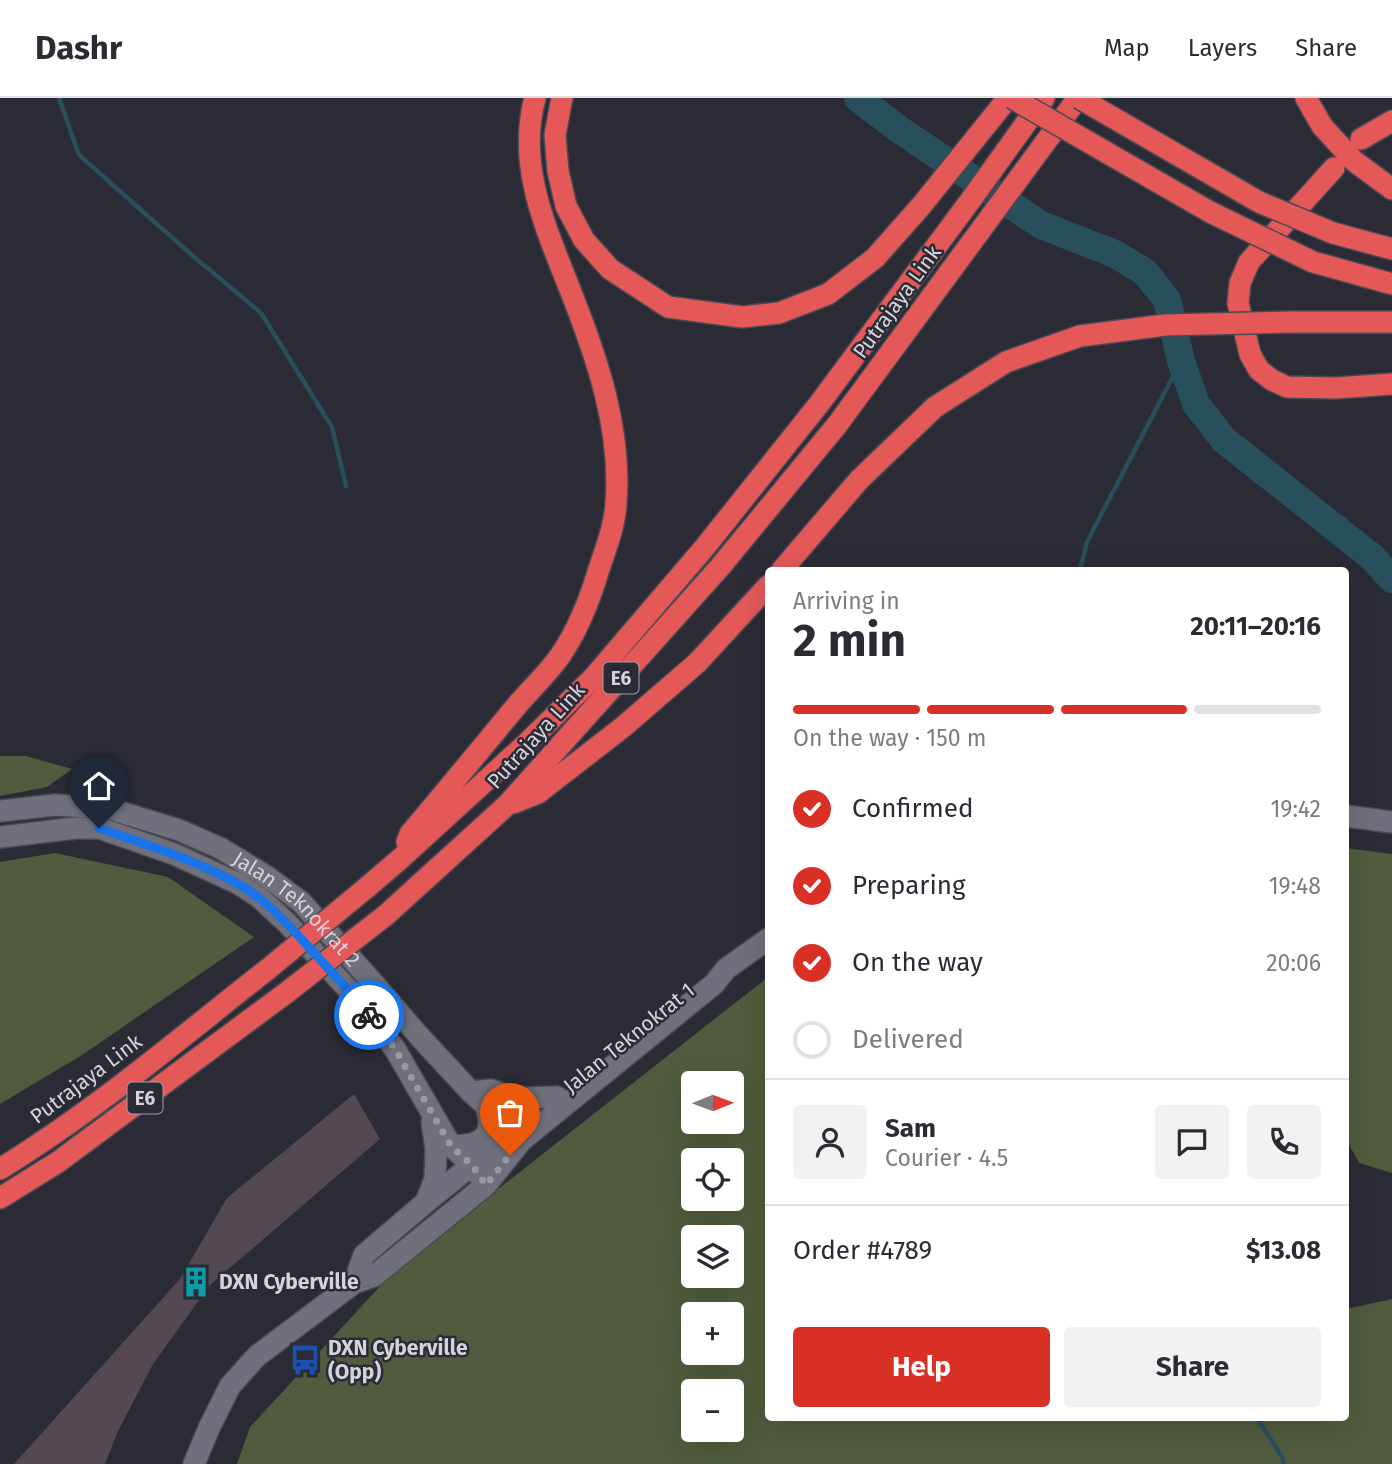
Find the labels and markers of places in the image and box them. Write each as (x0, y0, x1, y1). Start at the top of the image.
pin (69, 756, 129, 828)
pin (480, 1083, 540, 1155)
building icon: DXN Cyberville (179, 1265, 213, 1299)
place label: DXN Cyberville (219, 1269, 359, 1295)
place label: DXN Cyberville (Opp) (328, 1335, 468, 1385)
bus stop icon: DXN Cyberville (Opp) (288, 1343, 322, 1377)

